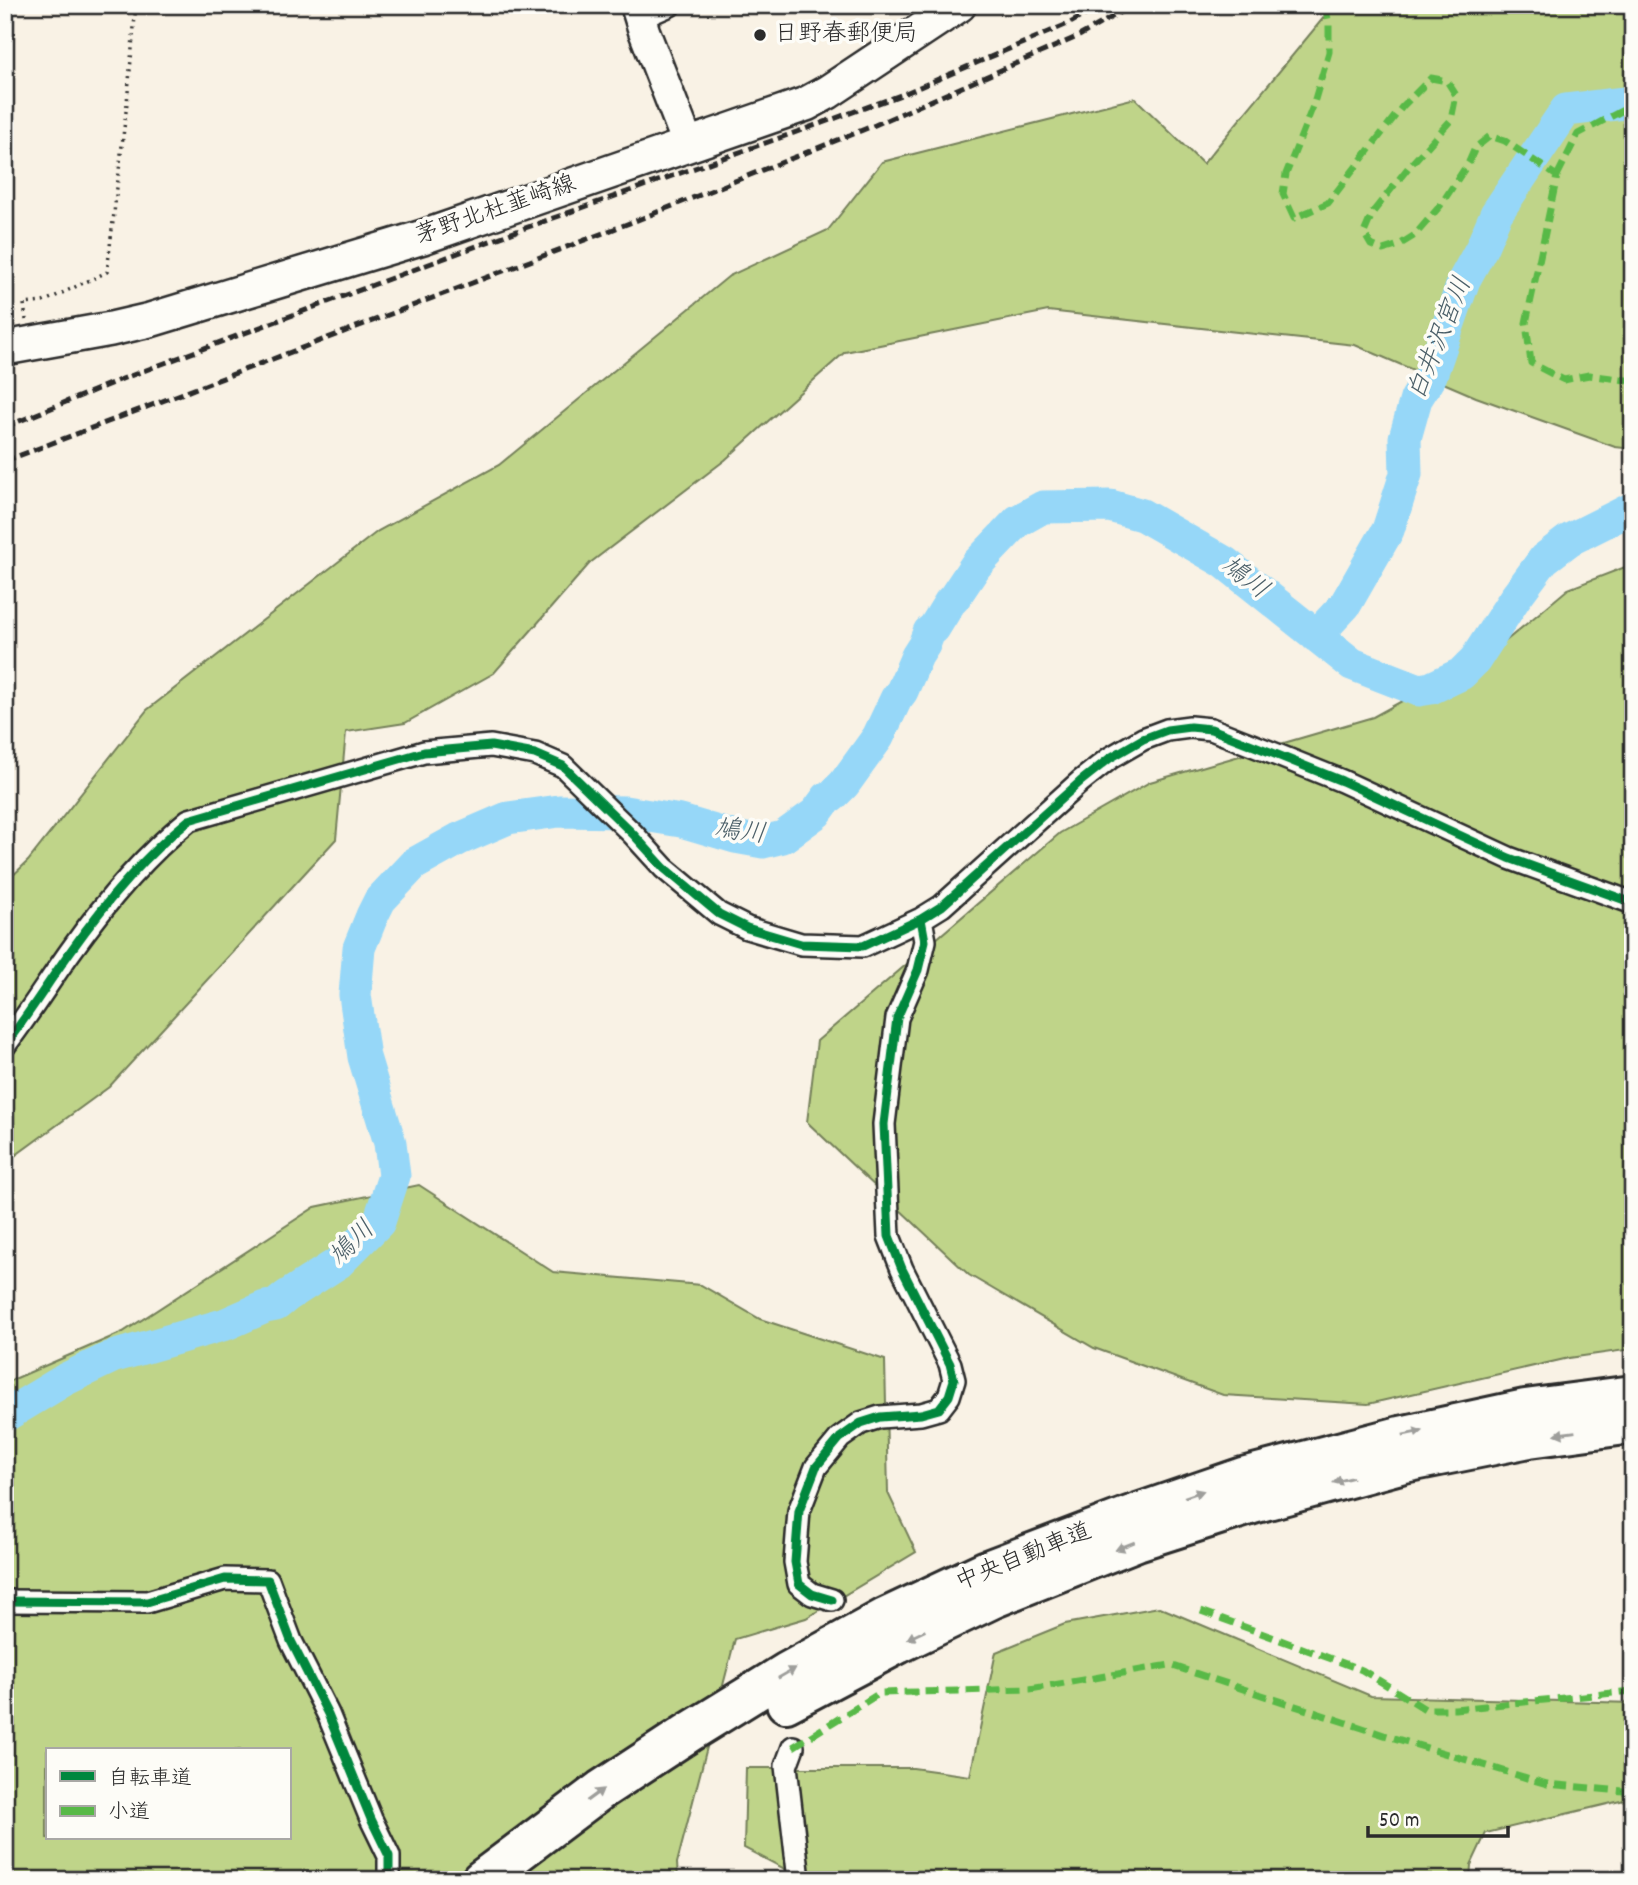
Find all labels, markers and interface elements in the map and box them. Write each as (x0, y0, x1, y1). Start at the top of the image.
place label: 日野春郵便局 (774, 18, 918, 52)
marker: 日野春郵便局 (752, 27, 768, 43)
street label: 茅野北杜韮崎線 (411, 168, 581, 254)
water label: 白井沢宮川 (1399, 272, 1483, 406)
water label: 鳩川 (1212, 549, 1276, 609)
water label: 鳩川 (712, 811, 768, 855)
water label: 鳩川 (322, 1213, 384, 1275)
one-way arrow (1402, 1428, 1424, 1439)
one-way arrow (1554, 1428, 1576, 1439)
one-way arrow (1332, 1475, 1354, 1486)
one-way arrow (1183, 1488, 1204, 1499)
street label: 中央自動車道 (951, 1515, 1097, 1601)
one-way arrow (1115, 1540, 1136, 1551)
one-way arrow (906, 1630, 926, 1641)
one-way arrow (777, 1667, 796, 1679)
legend (46, 1748, 290, 1840)
text: 自転車道 (108, 1765, 192, 1795)
one-way arrow (585, 1787, 603, 1802)
scale bar (1368, 1794, 1508, 1838)
text: 小道 (108, 1799, 150, 1829)
text: 50 m (1379, 1807, 1419, 1837)

